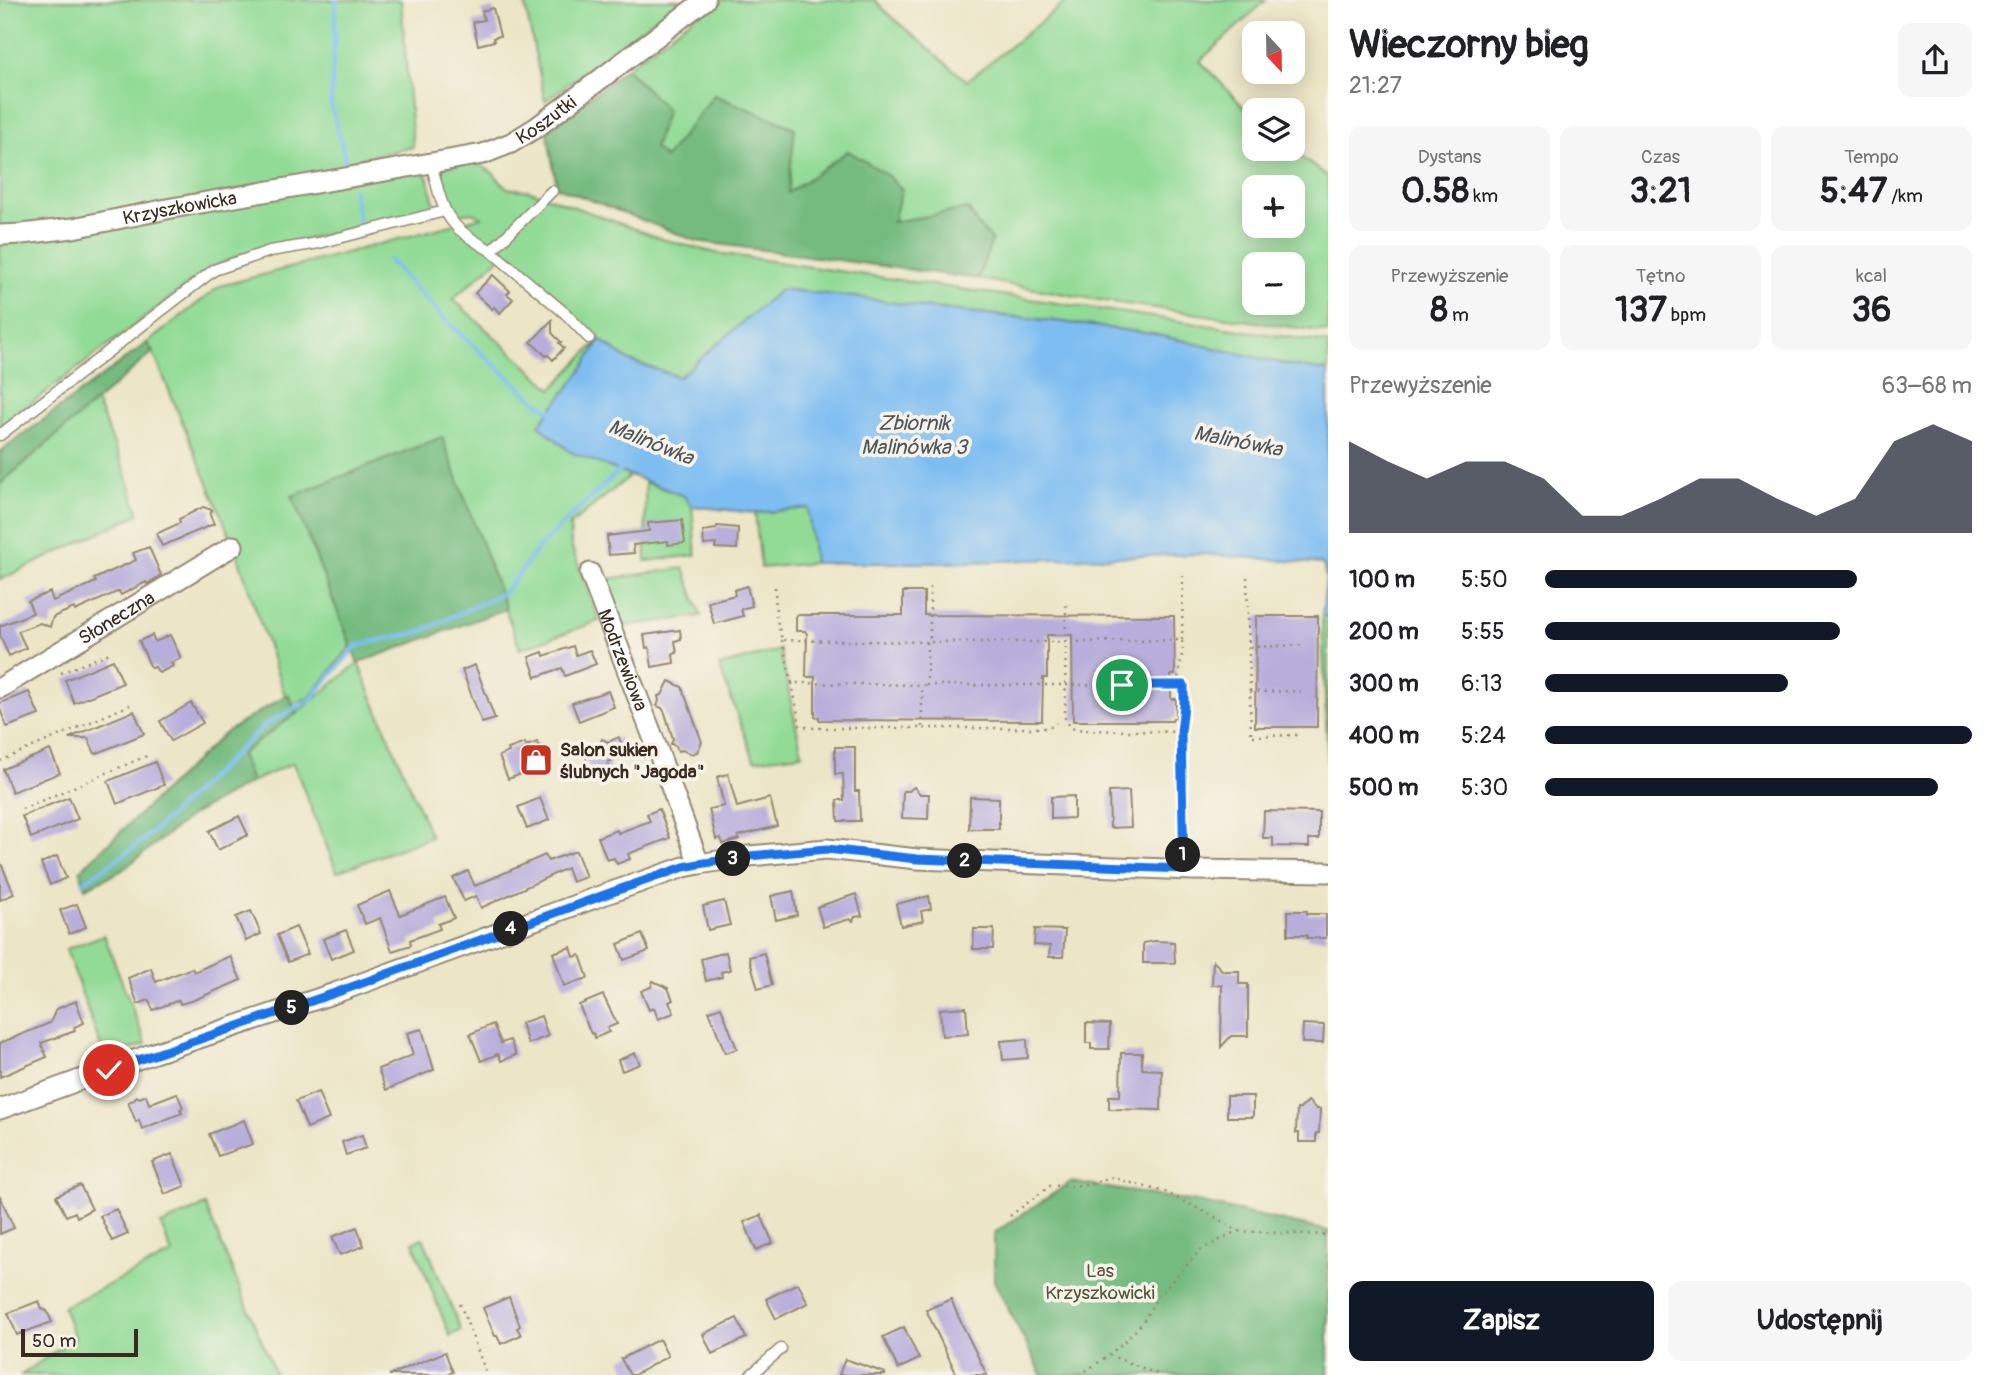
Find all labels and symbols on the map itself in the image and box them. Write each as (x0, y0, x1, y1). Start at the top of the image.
north arrow (1242, 21, 1306, 84)
street label: Koszutki (512, 91, 581, 150)
street label: Krzyszkowicka (121, 186, 239, 231)
water label: Zbiornik Malinówka 3 (861, 410, 969, 461)
water label: Malinówka (604, 413, 698, 472)
water label: Malinówka (1191, 420, 1286, 464)
street label: Słoneczna (74, 586, 159, 650)
street label: Modrzewiowa (592, 606, 653, 715)
pin (1092, 655, 1152, 715)
place label: Salon sukien ślubnych "Jagoda" (560, 738, 704, 784)
shop icon: Salon sukien ślubnych "Jagoda" (517, 741, 555, 779)
pin: 1 (1166, 838, 1200, 872)
pin: 3 (716, 842, 750, 876)
pin: 2 (948, 844, 982, 878)
pin: 4 (494, 912, 528, 946)
pin: 5 (274, 990, 310, 1026)
pin (79, 1040, 139, 1100)
park label: Las Krzyszkowicki (1045, 1259, 1155, 1305)
scale bar (21, 1326, 138, 1358)

